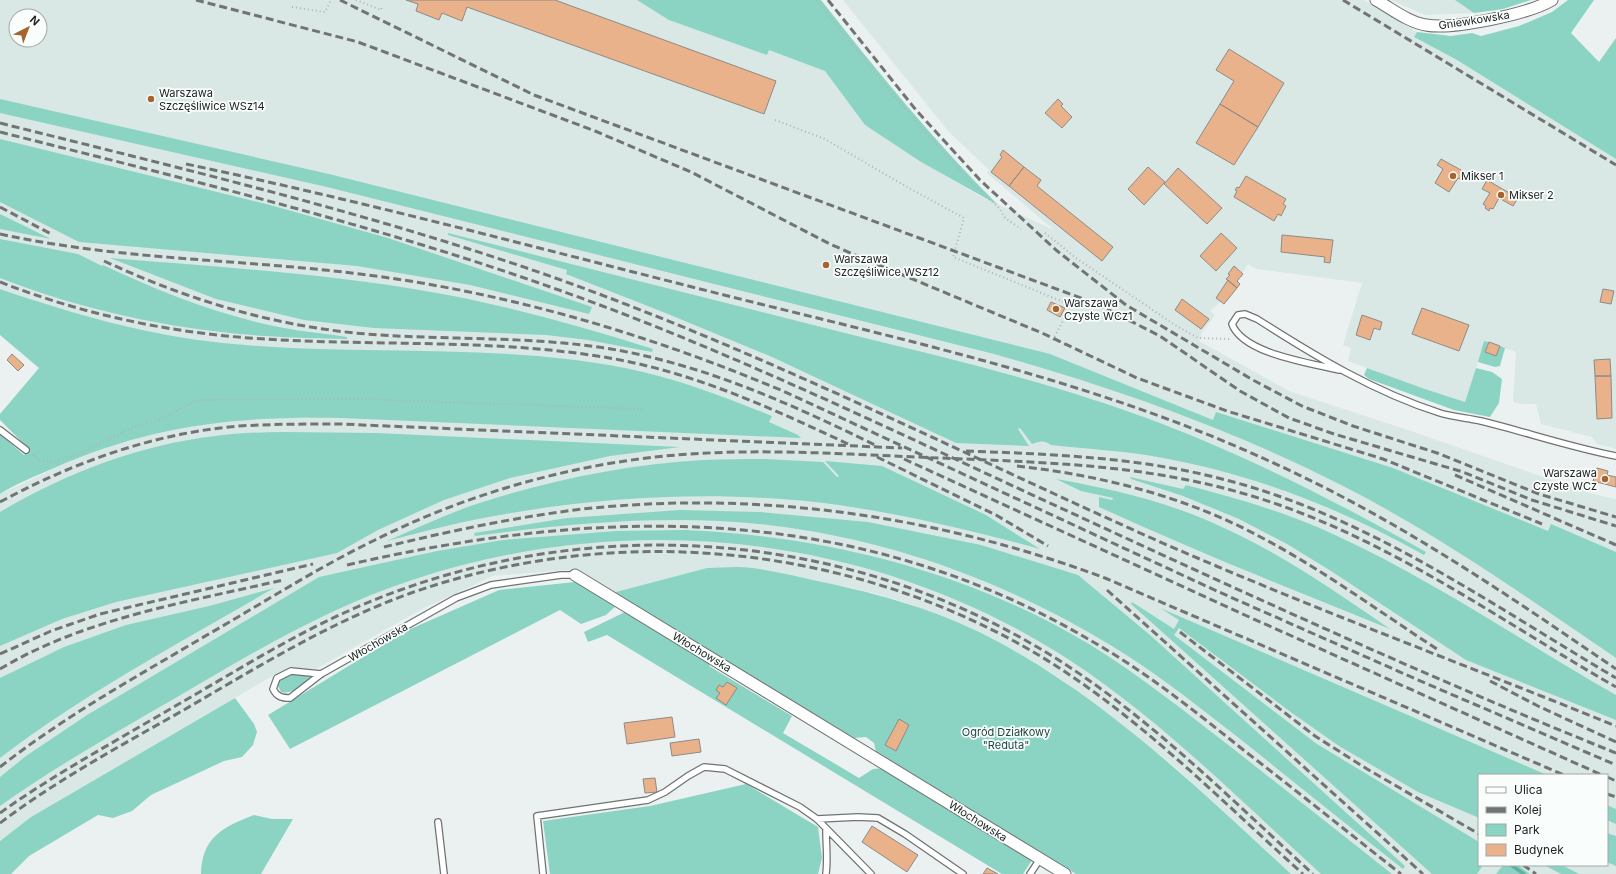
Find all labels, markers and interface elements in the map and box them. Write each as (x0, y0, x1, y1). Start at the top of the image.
street label: Gniewkowska (1437, 7, 1511, 33)
north arrow (8, 8, 48, 48)
text: N (27, 13, 42, 29)
place label: Warszawa Szczęśliwice WSz14 (159, 86, 265, 113)
marker: Warszawa Szczęśliwice WSz14 (146, 94, 156, 104)
place label: Mikser 1 (1461, 169, 1504, 183)
marker: Mikser 1 (1448, 171, 1458, 181)
place label: Mikser 2 (1509, 188, 1554, 202)
marker: Mikser 2 (1496, 190, 1506, 200)
place label: Warszawa Szczęśliwice WSz12 (834, 252, 939, 279)
marker: Warszawa Szczęśliwice WSz12 (821, 260, 831, 270)
place label: Warszawa Czyste WCz1 (1064, 296, 1133, 323)
marker: Warszawa Czyste WCz1 (1051, 304, 1061, 314)
place label: Warszawa Czyste WCz (1533, 466, 1597, 493)
marker: Warszawa Czyste WCz (1600, 474, 1610, 484)
street label: Włochowska (346, 619, 410, 665)
street label: Włochowska (670, 629, 734, 675)
park label: Ogród Działkowy "Reduta" (962, 725, 1050, 752)
legend (1478, 774, 1608, 866)
text: Ulica (1514, 782, 1542, 797)
street label: Włochowska (946, 797, 1010, 845)
text: Kolej (1514, 802, 1542, 817)
text: Park (1514, 822, 1540, 837)
text: Budynek (1514, 842, 1564, 857)

